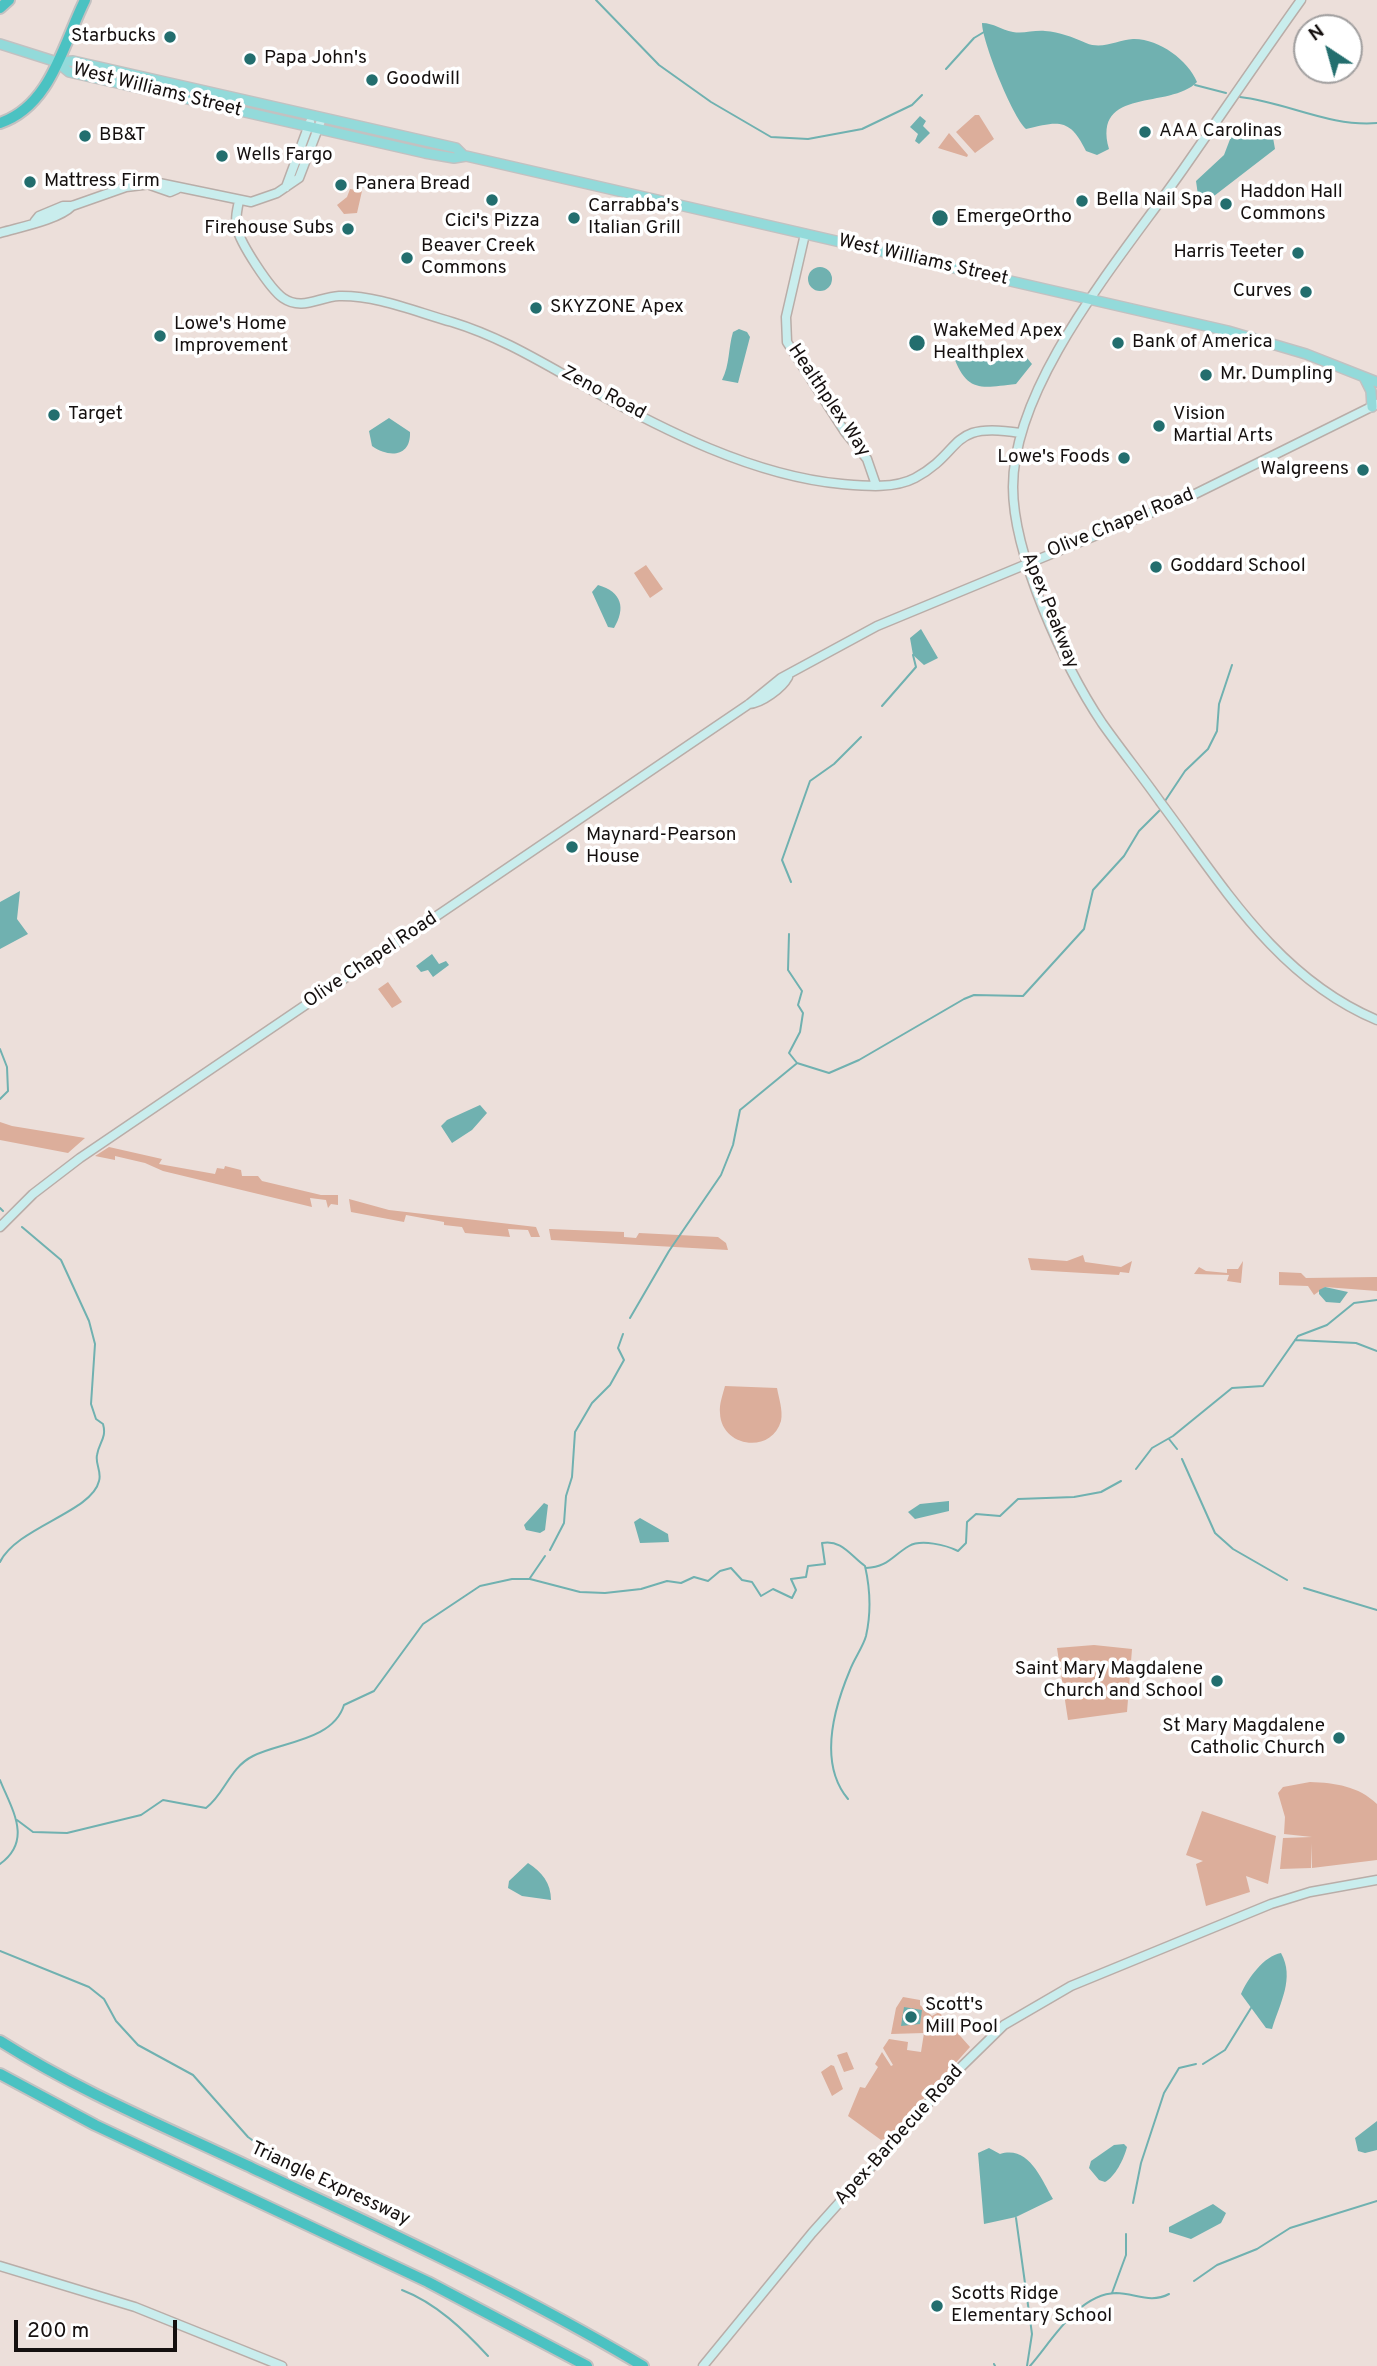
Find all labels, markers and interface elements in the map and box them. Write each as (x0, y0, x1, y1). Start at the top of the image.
north arrow (1293, 14, 1363, 84)
text: N (1304, 20, 1329, 47)
place label: Starbucks (71, 26, 156, 48)
marker: Starbucks (162, 29, 178, 45)
place label: Papa John's (264, 48, 367, 70)
marker: Papa John's (242, 51, 258, 67)
street label: West Williams Street (70, 59, 244, 123)
place label: Goodwill (386, 69, 460, 91)
marker: Goodwill (364, 72, 380, 88)
place label: AAA Carolinas (1159, 121, 1282, 143)
marker: AAA Carolinas (1137, 124, 1153, 140)
place label: BB&T (99, 125, 146, 147)
marker: BB&T (77, 128, 93, 144)
place label: Wells Fargo (236, 145, 333, 167)
marker: Wells Fargo (214, 148, 230, 164)
place label: Mattress Firm (44, 171, 160, 193)
marker: Mattress Firm (22, 174, 38, 190)
place label: Panera Bread (355, 174, 470, 196)
marker: Panera Bread (333, 177, 349, 193)
place label: Haddon Hall Commons (1240, 182, 1343, 226)
place label: Bella Nail Spa (1096, 190, 1213, 212)
marker: Cici's Pizza (484, 192, 500, 208)
marker: Bella Nail Spa (1074, 193, 1090, 209)
place label: Carrabba's Italian Grill (588, 196, 681, 240)
marker: Haddon Hall Commons (1218, 196, 1234, 212)
place label: EmergeOrtho (956, 207, 1072, 229)
marker: EmergeOrtho (930, 208, 950, 228)
marker: Carrabba's Italian Grill (566, 210, 582, 226)
place label: Cici's Pizza (445, 211, 539, 233)
place label: Firehouse Subs (204, 218, 334, 240)
marker: Firehouse Subs (340, 221, 356, 237)
street label: West Williams Street (836, 230, 1010, 292)
place label: Beaver Creek Commons (421, 236, 536, 280)
place label: Harris Teeter (1173, 242, 1284, 264)
marker: Harris Teeter (1290, 245, 1306, 261)
marker: Beaver Creek Commons (399, 250, 415, 266)
place label: Curves (1233, 281, 1292, 303)
marker: Curves (1298, 284, 1314, 300)
place label: SKYZONE Apex (550, 297, 684, 319)
marker: SKYZONE Apex (528, 300, 544, 316)
place label: Lowe's Home Improvement (174, 314, 288, 358)
place label: WakeMed Apex Healthplex (933, 321, 1063, 365)
marker: Lowe's Home Improvement (152, 328, 168, 344)
place label: Bank of America (1132, 332, 1272, 354)
marker: WakeMed Apex Healthplex (907, 333, 927, 353)
marker: Bank of America (1110, 335, 1126, 351)
street label: Healthplex Way (782, 340, 874, 462)
street label: Zeno Road (557, 362, 649, 426)
place label: Mr. Dumpling (1220, 364, 1333, 386)
marker: Mr. Dumpling (1198, 367, 1214, 383)
place label: Target (68, 404, 123, 426)
place label: Vision Martial Arts (1173, 404, 1273, 448)
marker: Target (46, 407, 62, 423)
marker: Vision Martial Arts (1151, 418, 1167, 434)
place label: Lowe's Foods (997, 447, 1110, 469)
marker: Lowe's Foods (1116, 450, 1132, 466)
place label: Walgreens (1260, 459, 1349, 481)
marker: Walgreens (1355, 462, 1371, 478)
street label: Olive Chapel Road (1044, 484, 1198, 564)
street label: Apex Peakway (1015, 550, 1083, 672)
place label: Goddard School (1170, 556, 1306, 578)
marker: Goddard School (1148, 559, 1164, 575)
place label: Maynard-Pearson House (586, 825, 736, 869)
marker: Maynard-Pearson House (564, 839, 580, 855)
street label: Olive Chapel Road (300, 908, 442, 1014)
place label: Saint Mary Magdalene Church and School (1015, 1659, 1203, 1703)
marker: Saint Mary Magdalene Church and School (1209, 1673, 1225, 1689)
place label: St Mary Magdalene Catholic Church (1162, 1716, 1325, 1760)
marker: St Mary Magdalene Catholic Church (1331, 1730, 1347, 1746)
place label: Scott's Mill Pool (925, 1995, 998, 2039)
marker: Scott's Mill Pool (903, 2009, 919, 2025)
street label: Apex-Barbecue Road (831, 2061, 969, 2211)
street label: Triangle Expressway (247, 2138, 413, 2232)
place label: Scotts Ridge Elementary School (951, 2284, 1112, 2328)
marker: Scotts Ridge Elementary School (929, 2298, 945, 2314)
scale bar (18, 2306, 180, 2350)
text: 200 m (27, 2318, 89, 2345)

